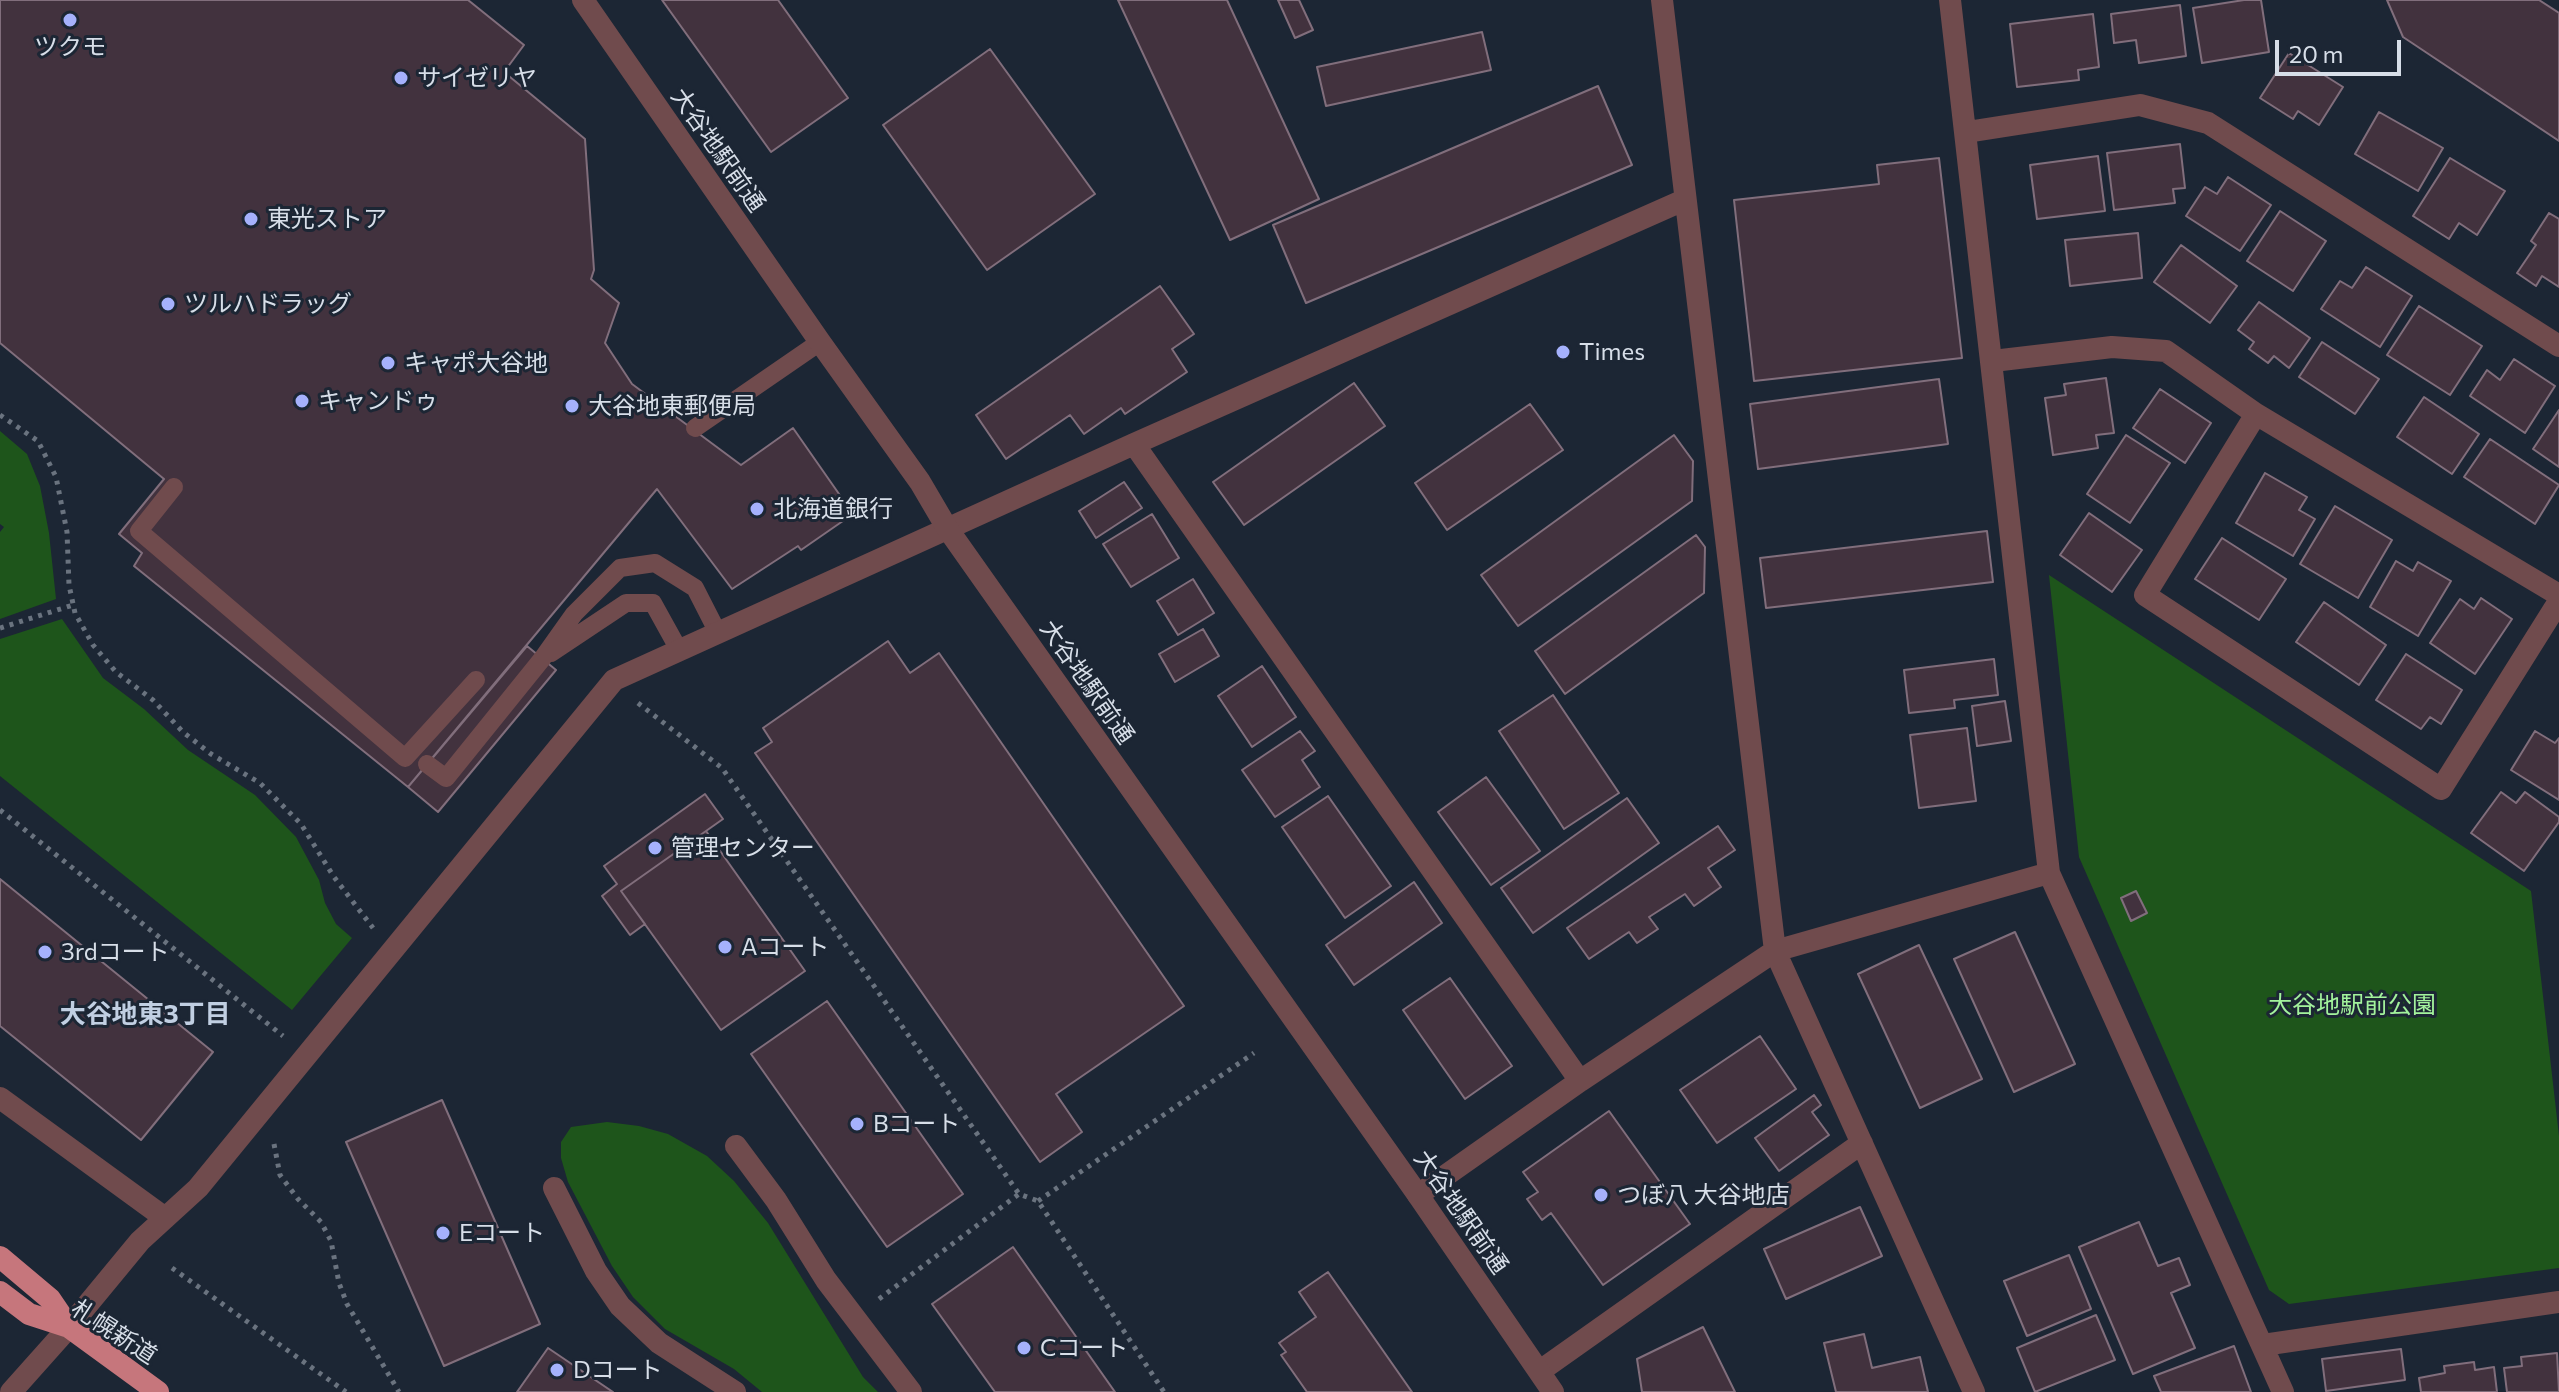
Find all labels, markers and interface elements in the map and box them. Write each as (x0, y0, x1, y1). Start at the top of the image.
marker: ツクモ (61, 11, 79, 29)
scale bar (2279, 24, 2405, 74)
place label: ツクモ (34, 33, 106, 61)
text: 20 m (2289, 39, 2343, 68)
place label: サイゼリヤ (417, 64, 537, 92)
marker: サイゼリヤ (392, 69, 410, 87)
street label: 大谷地駅前通 (665, 83, 771, 217)
place label: 東光ストア (267, 205, 387, 233)
marker: 東光ストア (242, 210, 260, 228)
place label: ツルハドラッグ (184, 290, 352, 318)
marker: ツルハドラッグ (159, 295, 177, 313)
place label: Times (1579, 338, 1645, 366)
marker: Times (1554, 343, 1572, 361)
place label: キャポ大谷地 (404, 349, 548, 377)
marker: キャポ大谷地 (379, 354, 397, 372)
place label: キャンドゥ (318, 387, 438, 415)
marker: キャンドゥ (293, 392, 311, 410)
place label: 大谷地東郵便局 (588, 392, 756, 420)
marker: 大谷地東郵便局 (563, 397, 581, 415)
place label: 北海道銀行 (773, 495, 893, 523)
marker: 北海道銀行 (748, 500, 766, 518)
street label: 大谷地駅前通 (1034, 615, 1140, 749)
place label: 管理センター (671, 834, 815, 862)
marker: 管理センター (646, 839, 664, 857)
place label: Aコート (741, 933, 830, 961)
place label: 3rdコート (61, 938, 170, 966)
marker: Aコート (716, 938, 734, 956)
marker: 3rdコート (36, 943, 54, 961)
park label: 大谷地駅前公園 (2268, 991, 2436, 1019)
district label: 大谷地東3丁目 (59, 998, 231, 1030)
place label: Bコート (873, 1110, 960, 1138)
marker: Bコート (848, 1115, 866, 1133)
street label: 大谷地駅前通 (1408, 1145, 1514, 1279)
place label: つぼ八 大谷地店 (1617, 1181, 1790, 1209)
marker: つぼ八 大谷地店 (1592, 1186, 1610, 1204)
place label: Eコート (459, 1219, 545, 1247)
marker: Eコート (434, 1224, 452, 1242)
street label: 札幌新道 (66, 1294, 162, 1370)
place label: Cコート (1040, 1334, 1128, 1362)
marker: Cコート (1015, 1339, 1033, 1357)
place label: Dコート (573, 1356, 663, 1384)
marker: Dコート (548, 1361, 566, 1379)

